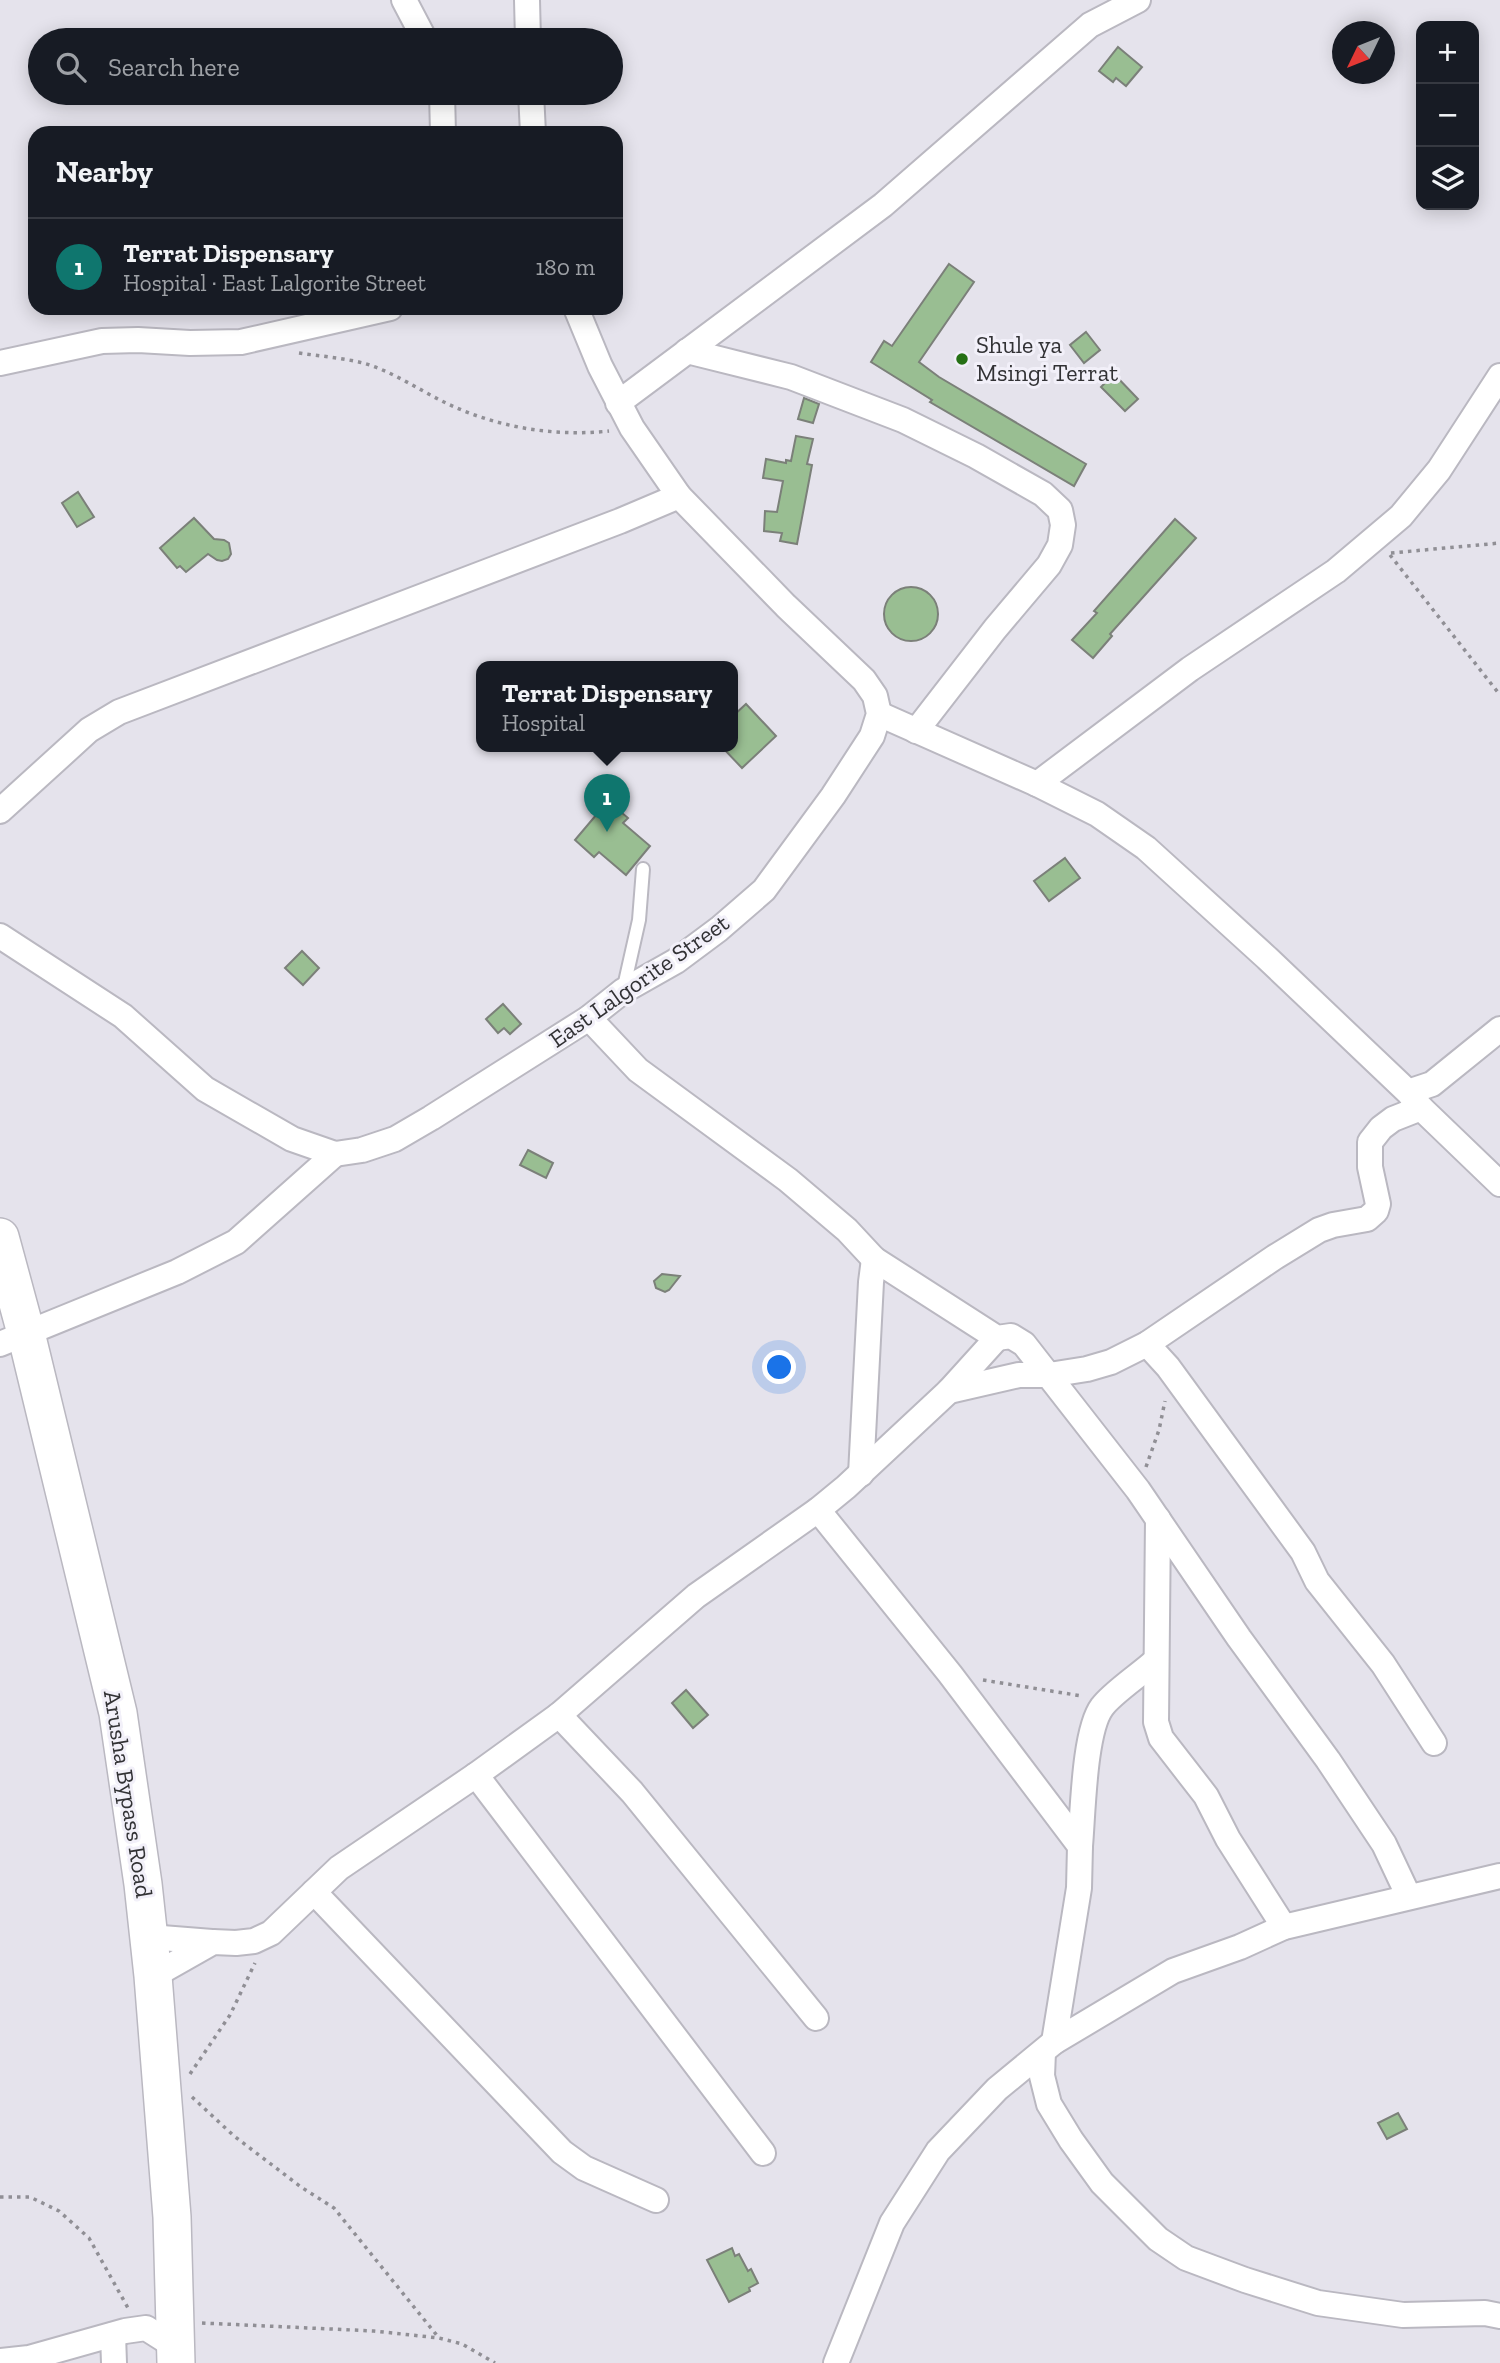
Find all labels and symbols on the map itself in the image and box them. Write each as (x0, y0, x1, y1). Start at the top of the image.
north arrow (1332, 21, 1395, 84)
place label: Shule ya Msingi Terrat (976, 330, 1118, 387)
marker: Shule ya Msingi Terrat (954, 351, 970, 367)
pin: 1 (584, 774, 630, 832)
street label: East Lalgorite Street (543, 908, 734, 1053)
your location (762, 1350, 796, 1384)
street label: Arusha Bypass Road (98, 1688, 159, 1900)

